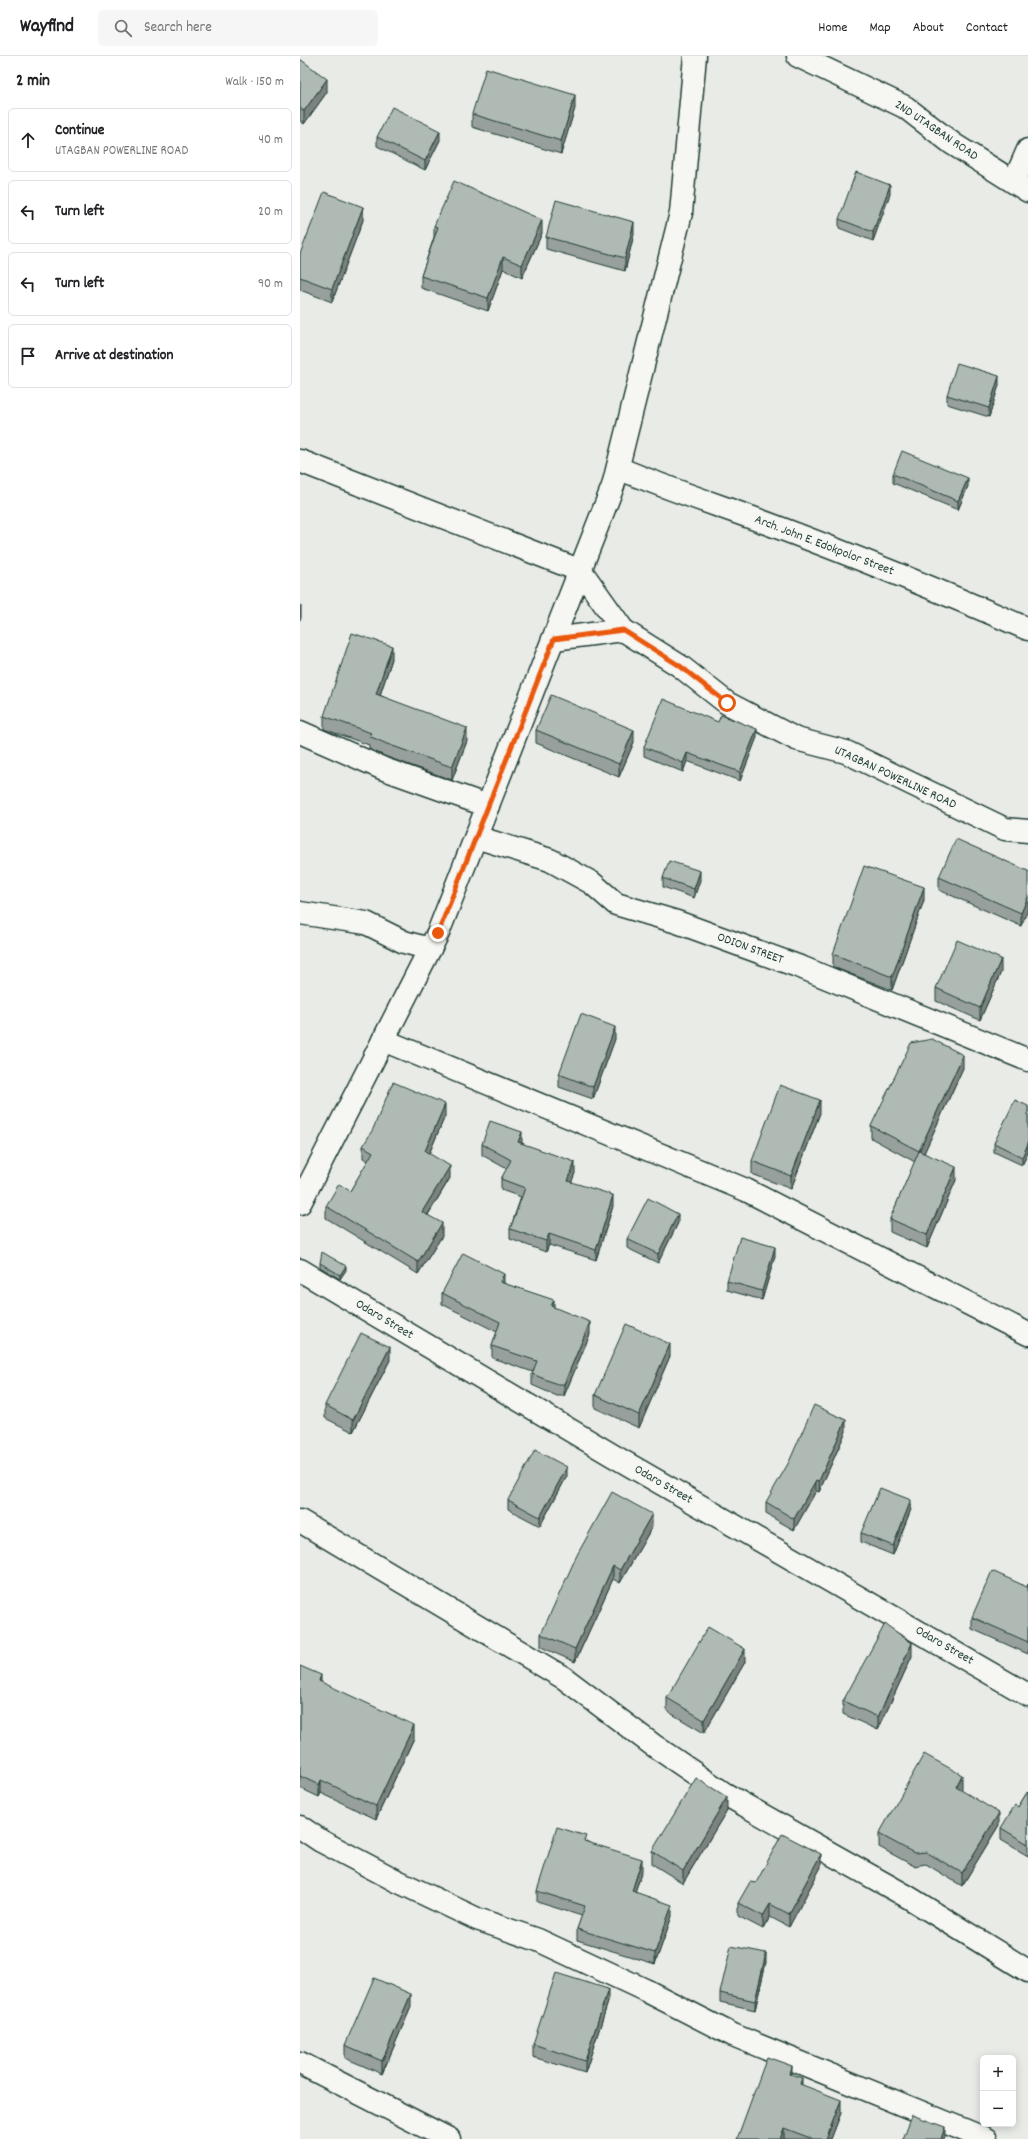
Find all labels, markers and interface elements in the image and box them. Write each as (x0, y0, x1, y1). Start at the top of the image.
search box (98, 10, 378, 46)
text: Wayfind (20, 14, 74, 41)
icon: search (112, 17, 134, 39)
text: Search here (144, 17, 212, 39)
text: Home (818, 18, 847, 38)
text: Map (869, 18, 891, 38)
text: About (913, 18, 944, 38)
text: Contact (966, 18, 1008, 38)
text: 2 min (16, 70, 50, 94)
text: Walk · 150 m (225, 73, 284, 92)
street label: 2ND UTAGBAN ROAD (890, 96, 982, 166)
text: Continue (55, 120, 104, 142)
icon: ahead (17, 129, 39, 151)
text: 40 m (259, 131, 283, 150)
text: UTAGBAN POWERLINE ROAD (55, 142, 188, 161)
icon: left (17, 201, 39, 223)
text: Turn left (55, 201, 104, 223)
text: 20 m (258, 203, 283, 222)
icon: left (17, 273, 39, 295)
text: Turn left (55, 273, 104, 295)
text: 90 m (258, 275, 283, 294)
icon: arrive (17, 345, 39, 367)
text: Arrive at destination (55, 345, 173, 367)
street label: Arch. John E. Edokpolor Street (752, 511, 897, 581)
route start (718, 694, 736, 712)
street label: UTAGBAN POWERLINE ROAD (831, 741, 960, 815)
route end (429, 924, 447, 942)
street label: ODION STREET (714, 928, 786, 970)
street label: Odaro Street (351, 1295, 417, 1345)
street label: Odaro Street (630, 1461, 696, 1510)
street label: Odaro Street (911, 1622, 977, 1671)
map controls (980, 2055, 1016, 2127)
button: + (980, 2055, 1016, 2091)
button: − (980, 2091, 1016, 2127)

